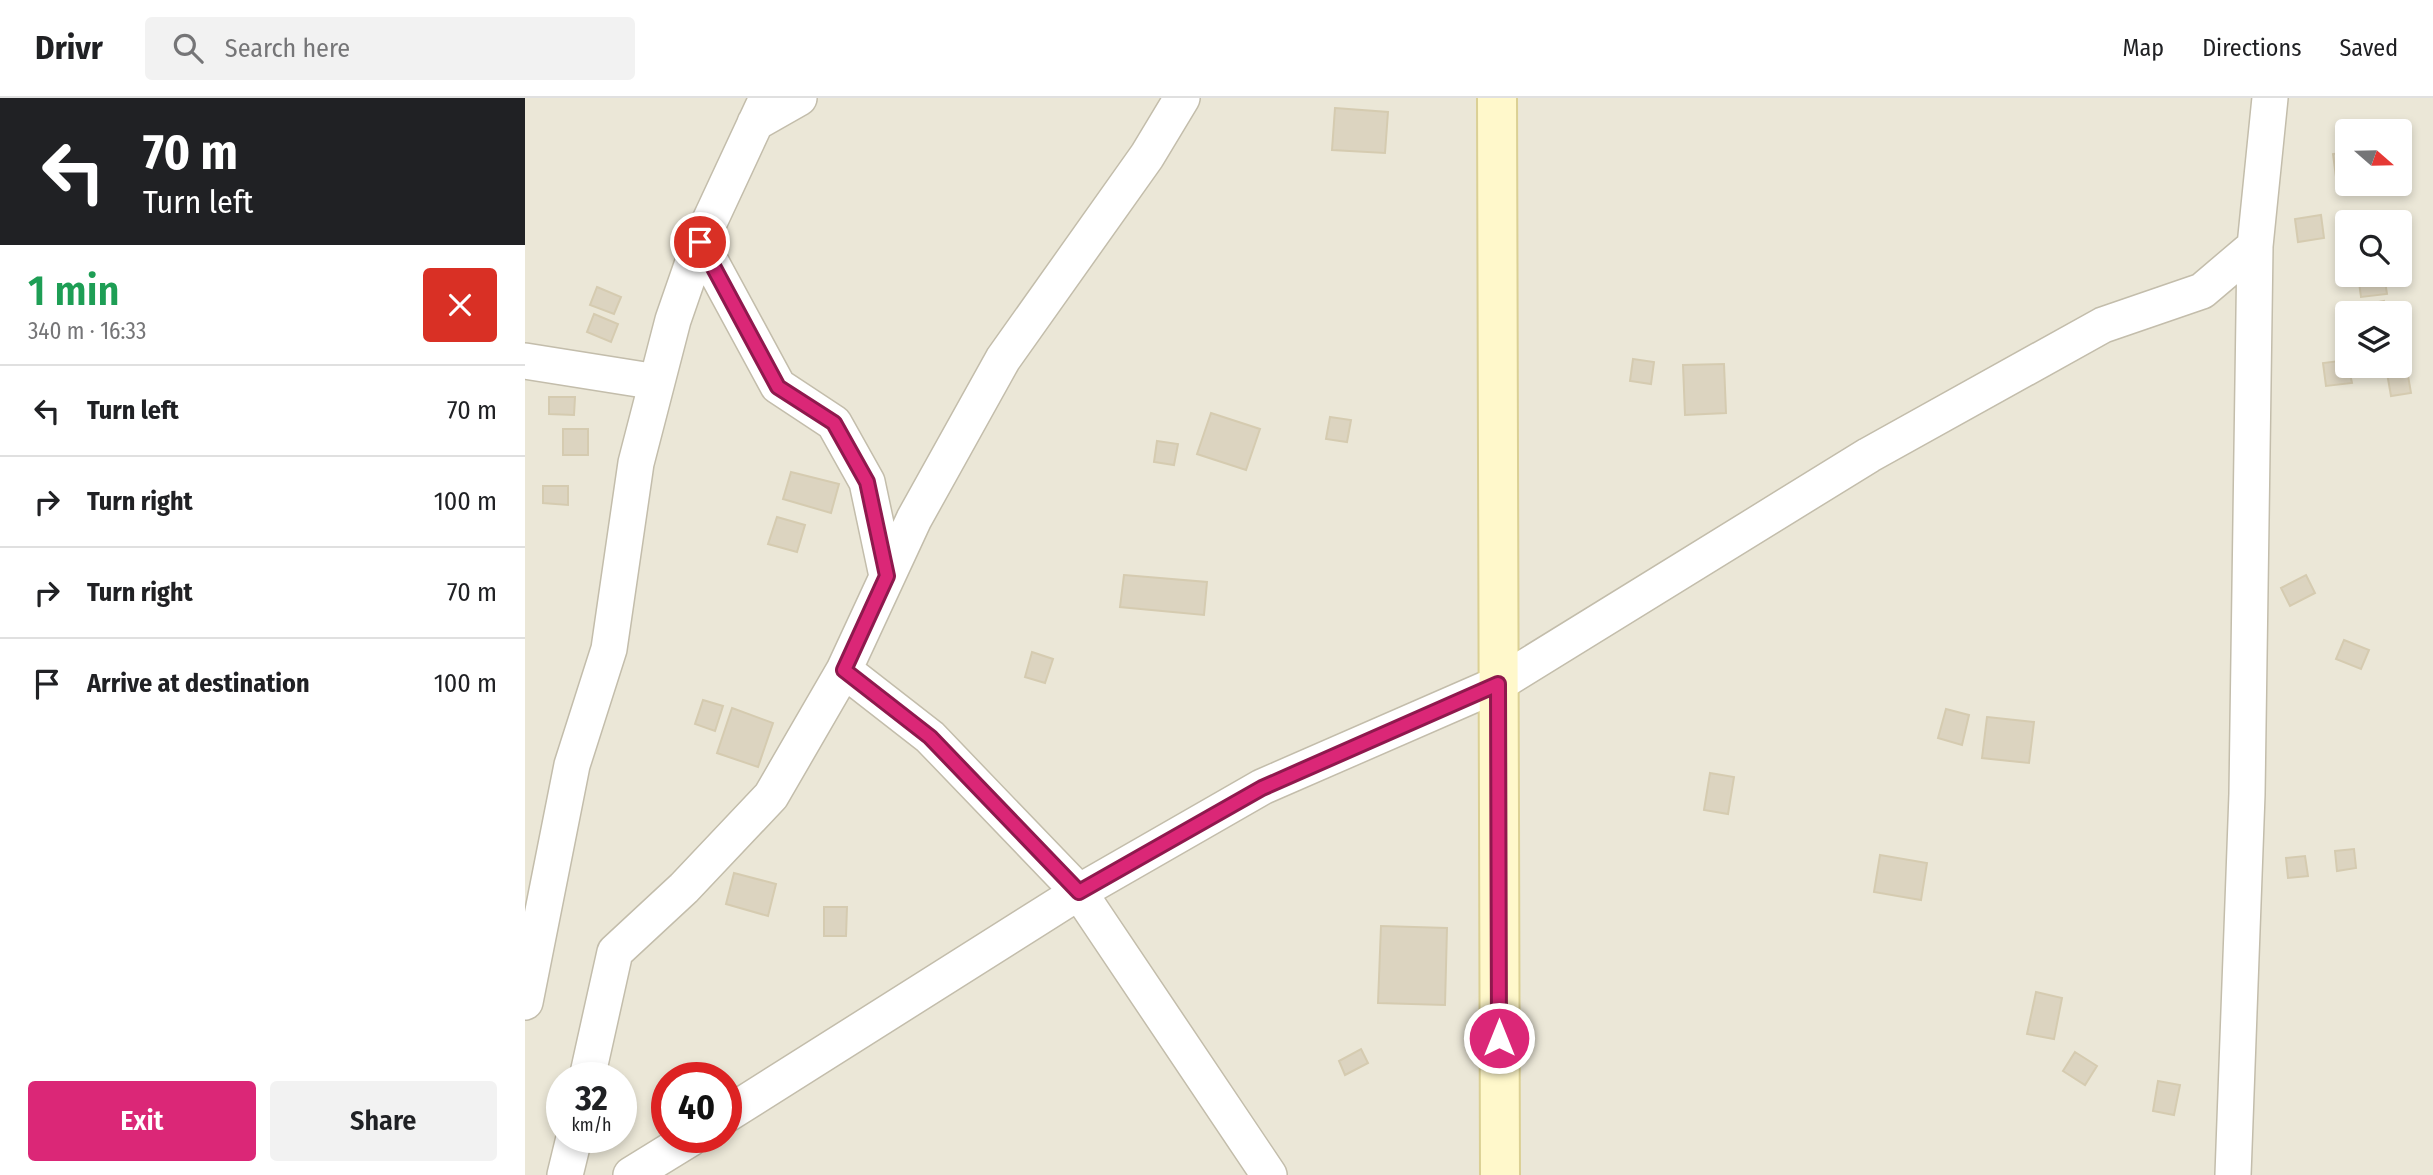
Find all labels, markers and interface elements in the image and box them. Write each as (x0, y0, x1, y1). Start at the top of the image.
search box (145, 17, 635, 80)
text: Drivr (35, 28, 103, 68)
icon: search (169, 29, 207, 67)
text: Search here (225, 33, 350, 64)
text: Map (2123, 34, 2164, 62)
text: Directions (2202, 34, 2301, 62)
text: Saved (2339, 34, 2398, 62)
north arrow (2335, 119, 2411, 196)
map controls (2335, 119, 2412, 378)
text: 70 m (143, 123, 238, 182)
icon: left (28, 126, 119, 217)
text: Turn left (143, 183, 253, 221)
button: search (2335, 210, 2412, 287)
pin (670, 212, 730, 272)
icon: arrive (681, 223, 719, 261)
text: 1 min (28, 266, 119, 316)
button: close (423, 268, 497, 342)
button: layers (2335, 301, 2412, 378)
text: 340 m · 16:33 (28, 317, 146, 345)
icon: left (28, 392, 66, 430)
text: Turn left (87, 395, 179, 426)
text: 70 m (447, 395, 497, 426)
icon: right (28, 483, 66, 521)
text: Turn right (87, 486, 193, 517)
text: 100 m (434, 486, 497, 517)
icon: right (28, 574, 66, 612)
text: Turn right (87, 577, 193, 608)
text: 70 m (447, 577, 497, 608)
icon: arrive (28, 665, 66, 703)
text: Arrive at destination (87, 668, 310, 699)
text: 100 m (434, 668, 497, 699)
position arrow (1462, 1001, 1536, 1075)
speed limit sign: 40 (651, 1062, 742, 1153)
text: 32 (575, 1077, 608, 1119)
button: Exit (28, 1081, 256, 1161)
button: Share (270, 1081, 497, 1161)
text: km/h (571, 1114, 612, 1136)

